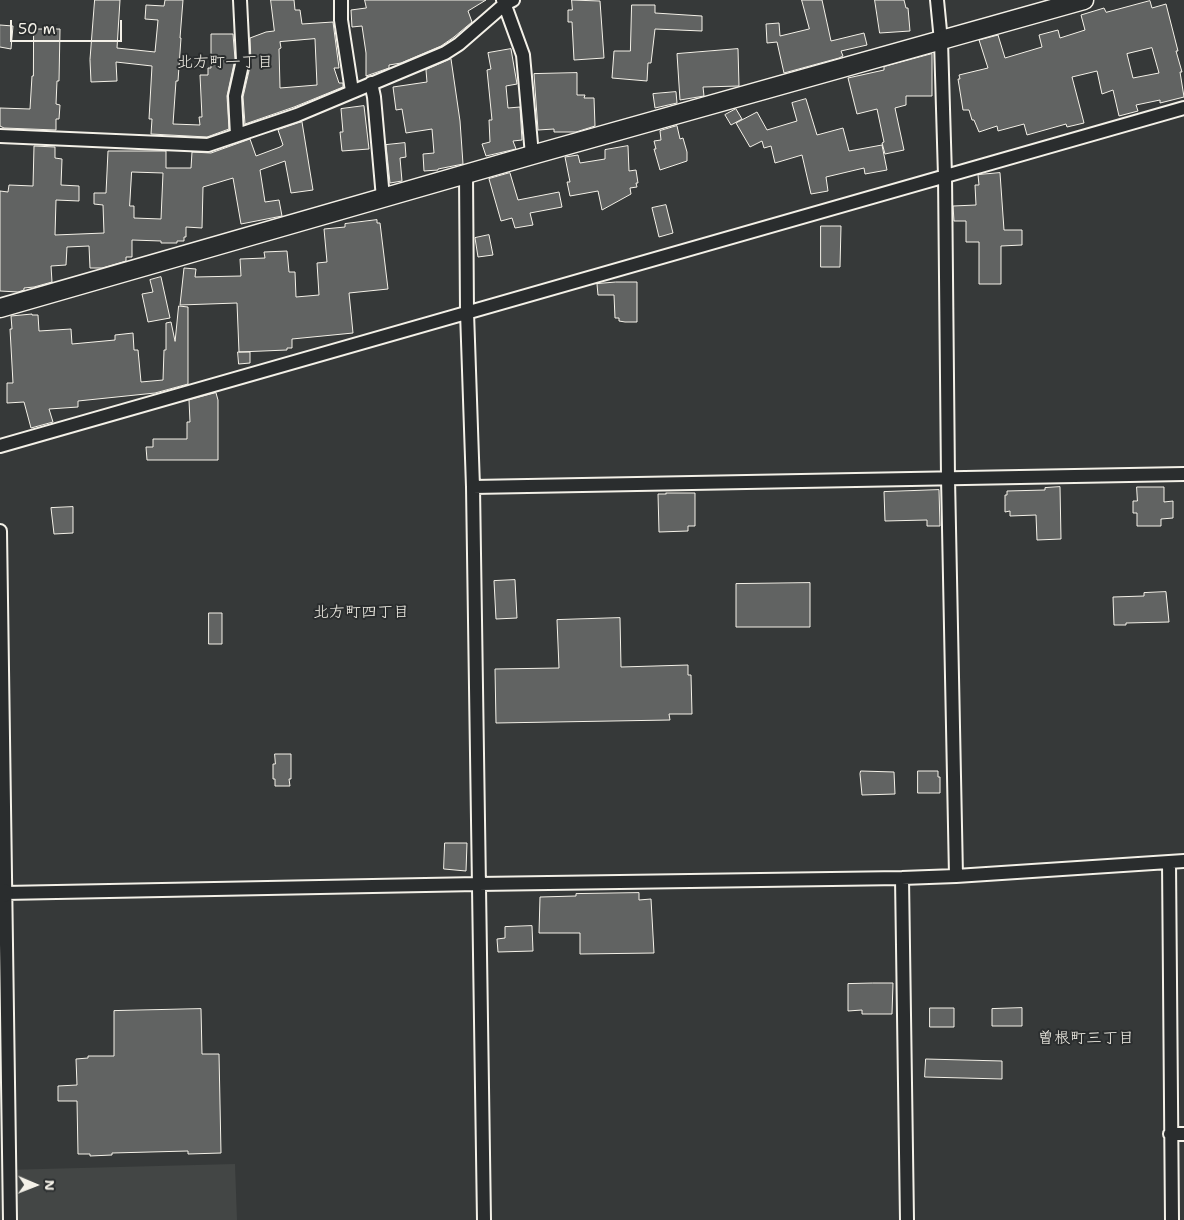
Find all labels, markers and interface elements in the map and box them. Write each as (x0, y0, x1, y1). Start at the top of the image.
scale bar (12, 10, 125, 42)
text: 50 m (18, 19, 56, 39)
district label: 北方町一丁目 (177, 53, 273, 73)
district label: 北方町四丁目 (313, 603, 409, 623)
district label: 曽根町三丁目 (1038, 1029, 1134, 1049)
north arrow (10, 1160, 60, 1210)
text: N (41, 1180, 59, 1191)

